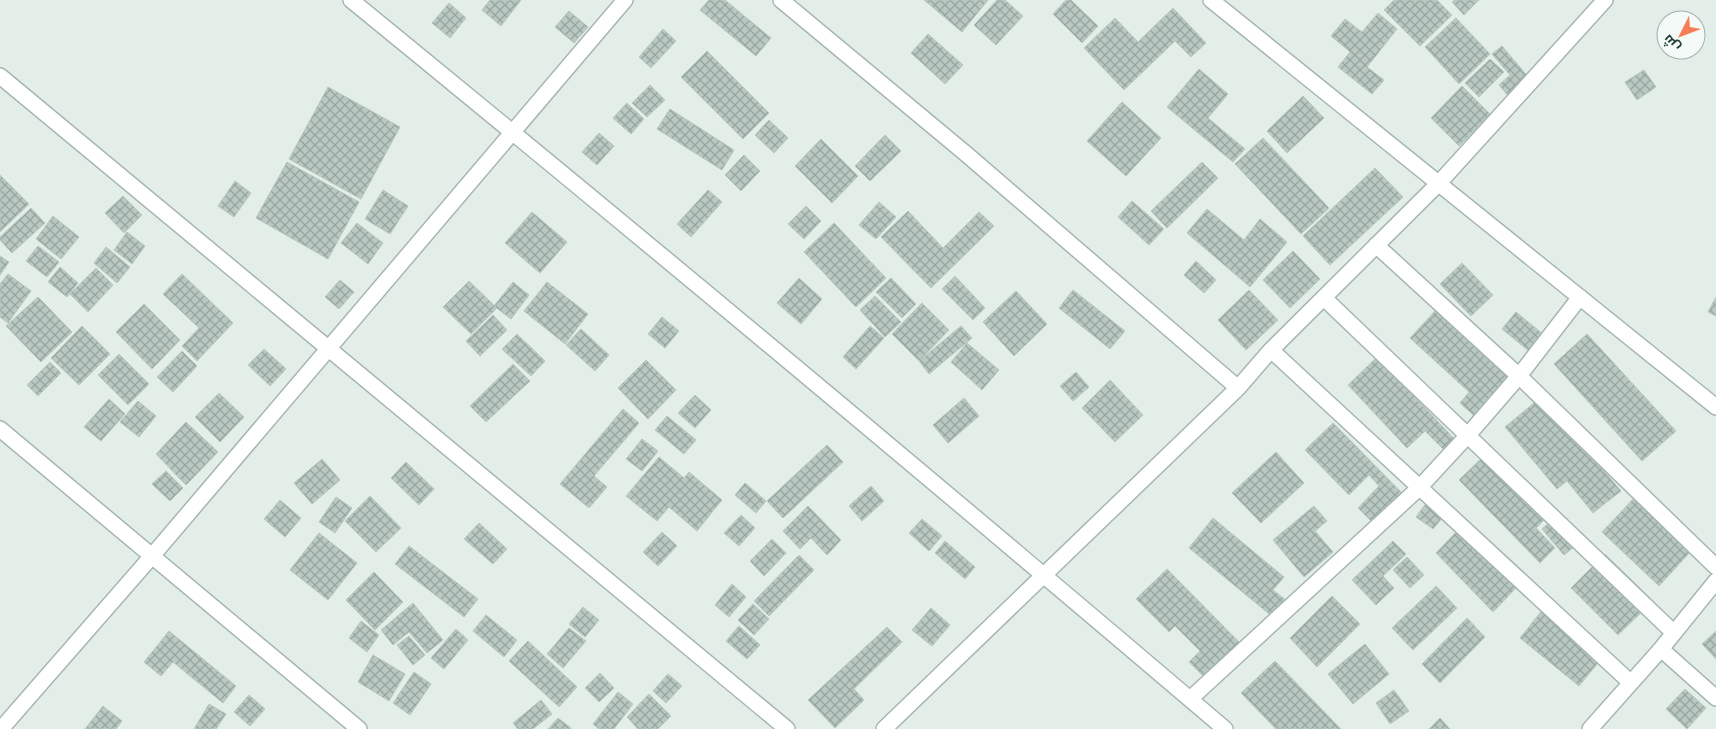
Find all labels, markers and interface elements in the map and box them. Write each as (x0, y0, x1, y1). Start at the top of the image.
north arrow (1656, 10, 1706, 60)
text: ش (1659, 30, 1686, 56)

